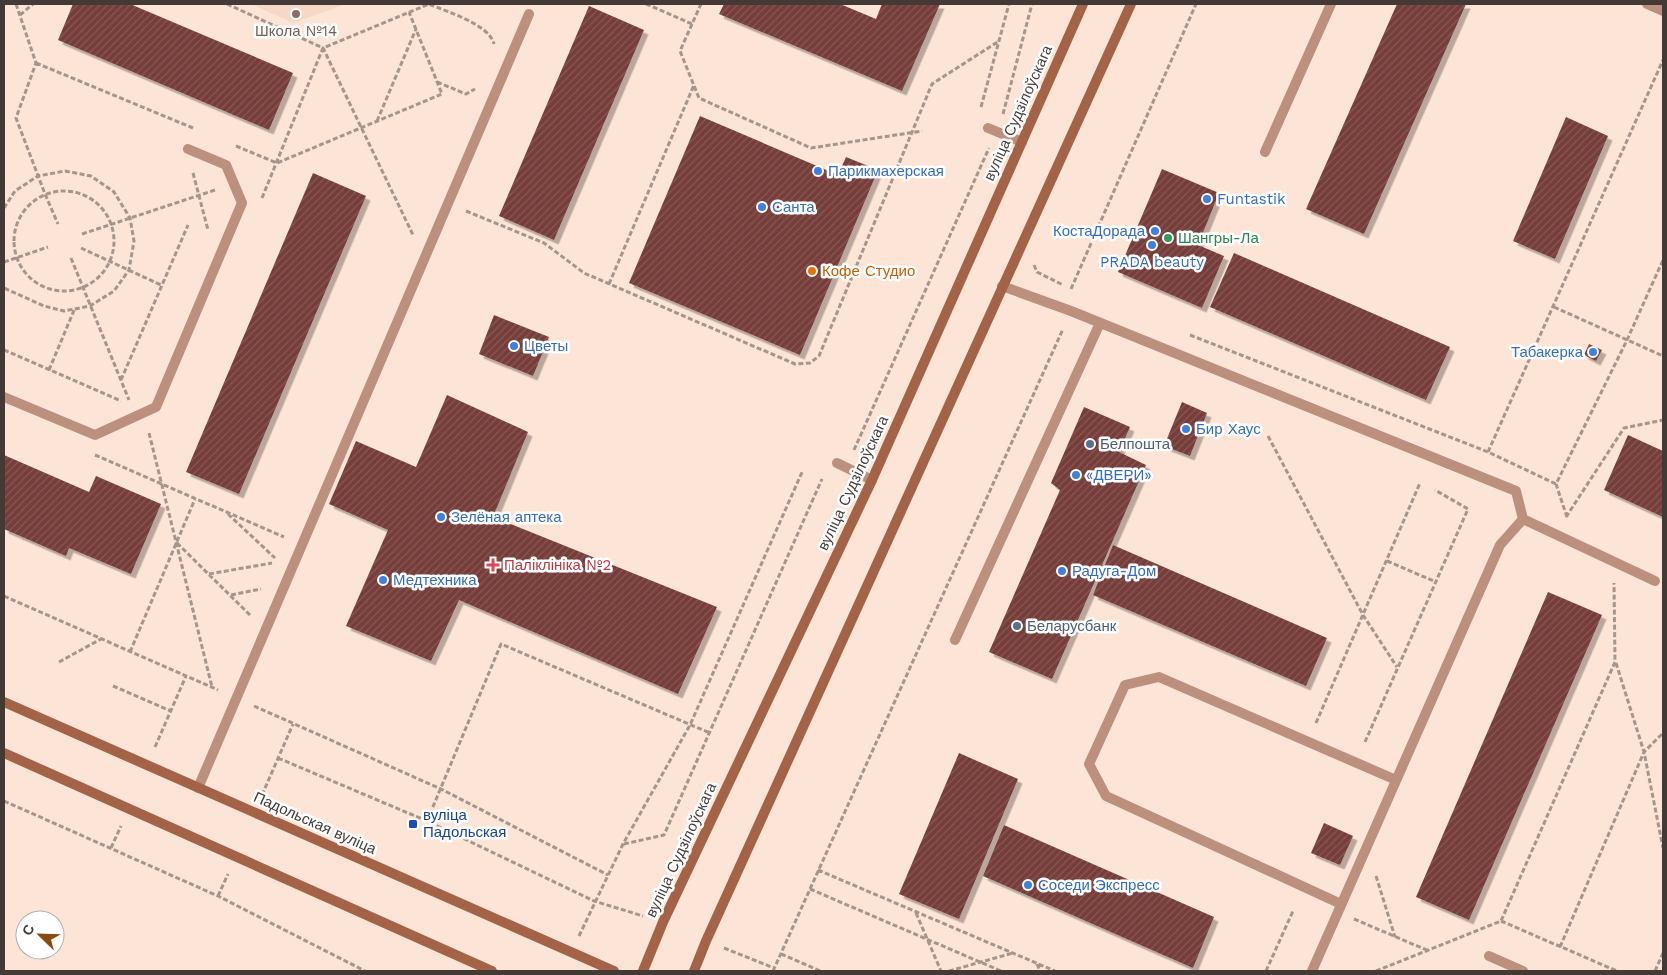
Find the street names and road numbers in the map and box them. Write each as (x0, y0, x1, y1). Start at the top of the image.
street label: вуліца Судзілоўскага (980, 42, 1056, 184)
street label: вуліца Судзілоўскага (814, 412, 892, 553)
street label: вуліца Судзілоўскага (642, 779, 720, 920)
street label: Падольская вуліца (251, 788, 380, 858)

